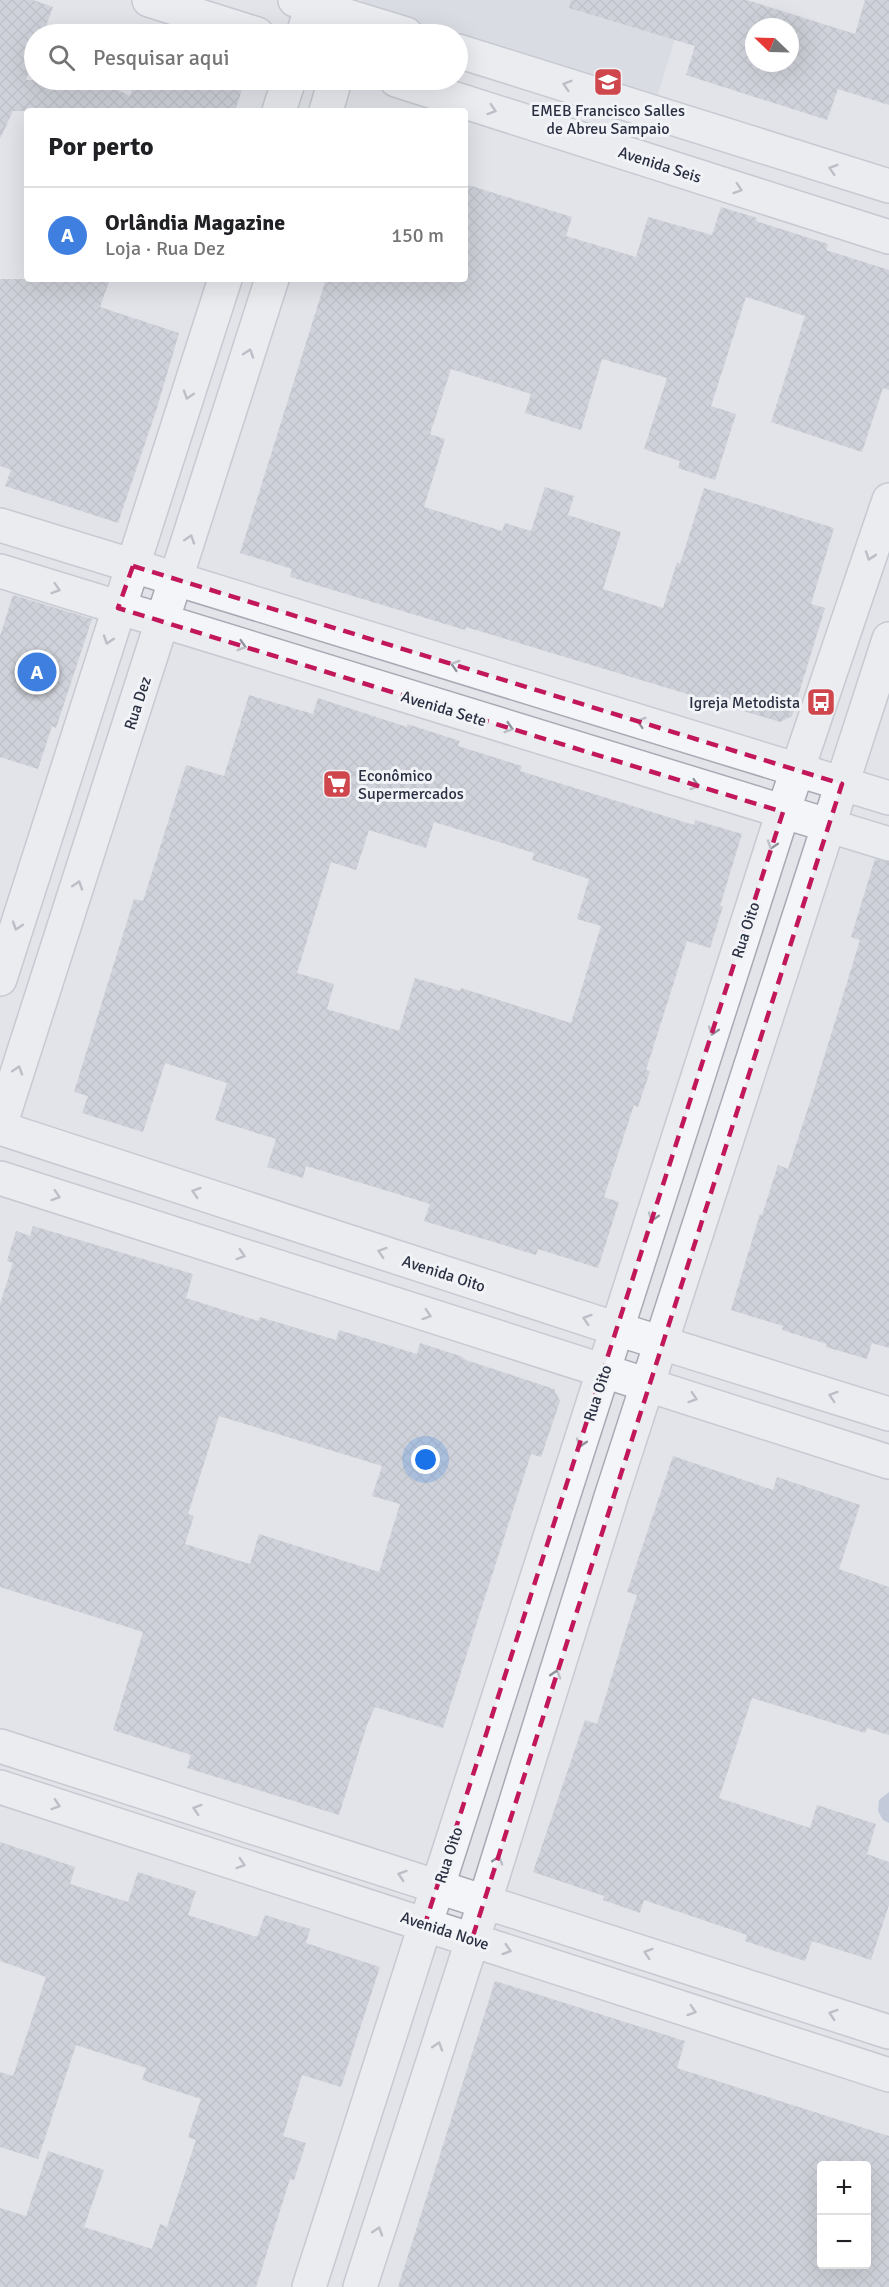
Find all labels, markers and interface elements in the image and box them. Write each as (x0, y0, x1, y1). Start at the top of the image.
north arrow (745, 18, 799, 72)
search box (24, 24, 468, 90)
icon: search (45, 41, 78, 74)
text: Pesquisar aqui (93, 44, 229, 71)
school or university icon: EMEB Francisco Salles de Abreu Sampaio (592, 66, 624, 98)
one-way arrow (562, 80, 573, 92)
place label: EMEB Francisco Salles de Abreu Sampaio (531, 101, 685, 139)
one-way arrow (486, 103, 497, 115)
text: Por perto (48, 131, 154, 163)
street label: Avenida Seis (616, 142, 704, 188)
one-way arrow (828, 164, 839, 176)
one-way arrow (732, 181, 743, 194)
text: Orlândia Magazine (105, 209, 285, 236)
text: A (61, 223, 74, 248)
text: 150 m (391, 223, 444, 248)
text: Loja · Rua Dez (105, 236, 225, 261)
one-way arrow (242, 348, 254, 359)
one-way arrow (183, 389, 195, 400)
one-way arrow (183, 534, 195, 545)
one-way arrow (865, 550, 878, 561)
one-way arrow (50, 581, 61, 594)
one-way arrow (103, 634, 115, 645)
one-way arrow (236, 639, 247, 651)
pin: A (18, 650, 57, 694)
one-way arrow (450, 660, 461, 672)
street label: Rua Dez (120, 674, 156, 733)
bus stop icon: Igreja Metodista (805, 686, 837, 718)
street label: Avenida Sete (399, 687, 489, 731)
place label: Igreja Metodista (689, 693, 800, 713)
one-way arrow (636, 717, 647, 729)
one-way arrow (503, 721, 514, 733)
place label: Econômico Supermercados (358, 766, 464, 804)
supermarket icon: Econômico Supermercados (321, 768, 353, 800)
one-way arrow (689, 778, 700, 790)
one-way arrow (767, 839, 780, 850)
one-way arrow (71, 880, 84, 891)
street label: Rua Oito (727, 900, 764, 961)
one-way arrow (12, 920, 24, 931)
one-way arrow (708, 1025, 720, 1036)
one-way arrow (11, 1065, 23, 1076)
one-way arrow (191, 1187, 202, 1199)
one-way arrow (50, 1188, 61, 1201)
one-way arrow (648, 1211, 661, 1222)
one-way arrow (377, 1247, 388, 1260)
one-way arrow (235, 1248, 246, 1260)
street label: Avenida Oito (400, 1251, 488, 1297)
one-way arrow (421, 1308, 432, 1320)
one-way arrow (582, 1314, 593, 1327)
street label: Rua Oito (579, 1363, 616, 1424)
one-way arrow (687, 1391, 698, 1404)
one-way arrow (828, 1391, 839, 1403)
one-way arrow (576, 1437, 588, 1448)
your location (411, 1445, 440, 1474)
one-way arrow (549, 1669, 561, 1680)
one-way arrow (50, 1797, 61, 1810)
one-way arrow (192, 1803, 203, 1816)
street label: Rua Oito (430, 1825, 467, 1886)
one-way arrow (490, 1855, 503, 1866)
one-way arrow (235, 1857, 246, 1870)
one-way arrow (397, 1869, 408, 1882)
street label: Avenida Nove (398, 1907, 491, 1955)
one-way arrow (501, 1943, 512, 1955)
one-way arrow (643, 1948, 654, 1961)
one-way arrow (686, 2003, 697, 2016)
one-way arrow (828, 2008, 839, 2021)
one-way arrow (431, 2041, 443, 2052)
map controls (817, 2161, 871, 2269)
button: + (817, 2161, 871, 2215)
button: − (817, 2215, 871, 2269)
one-way arrow (371, 2226, 383, 2237)

